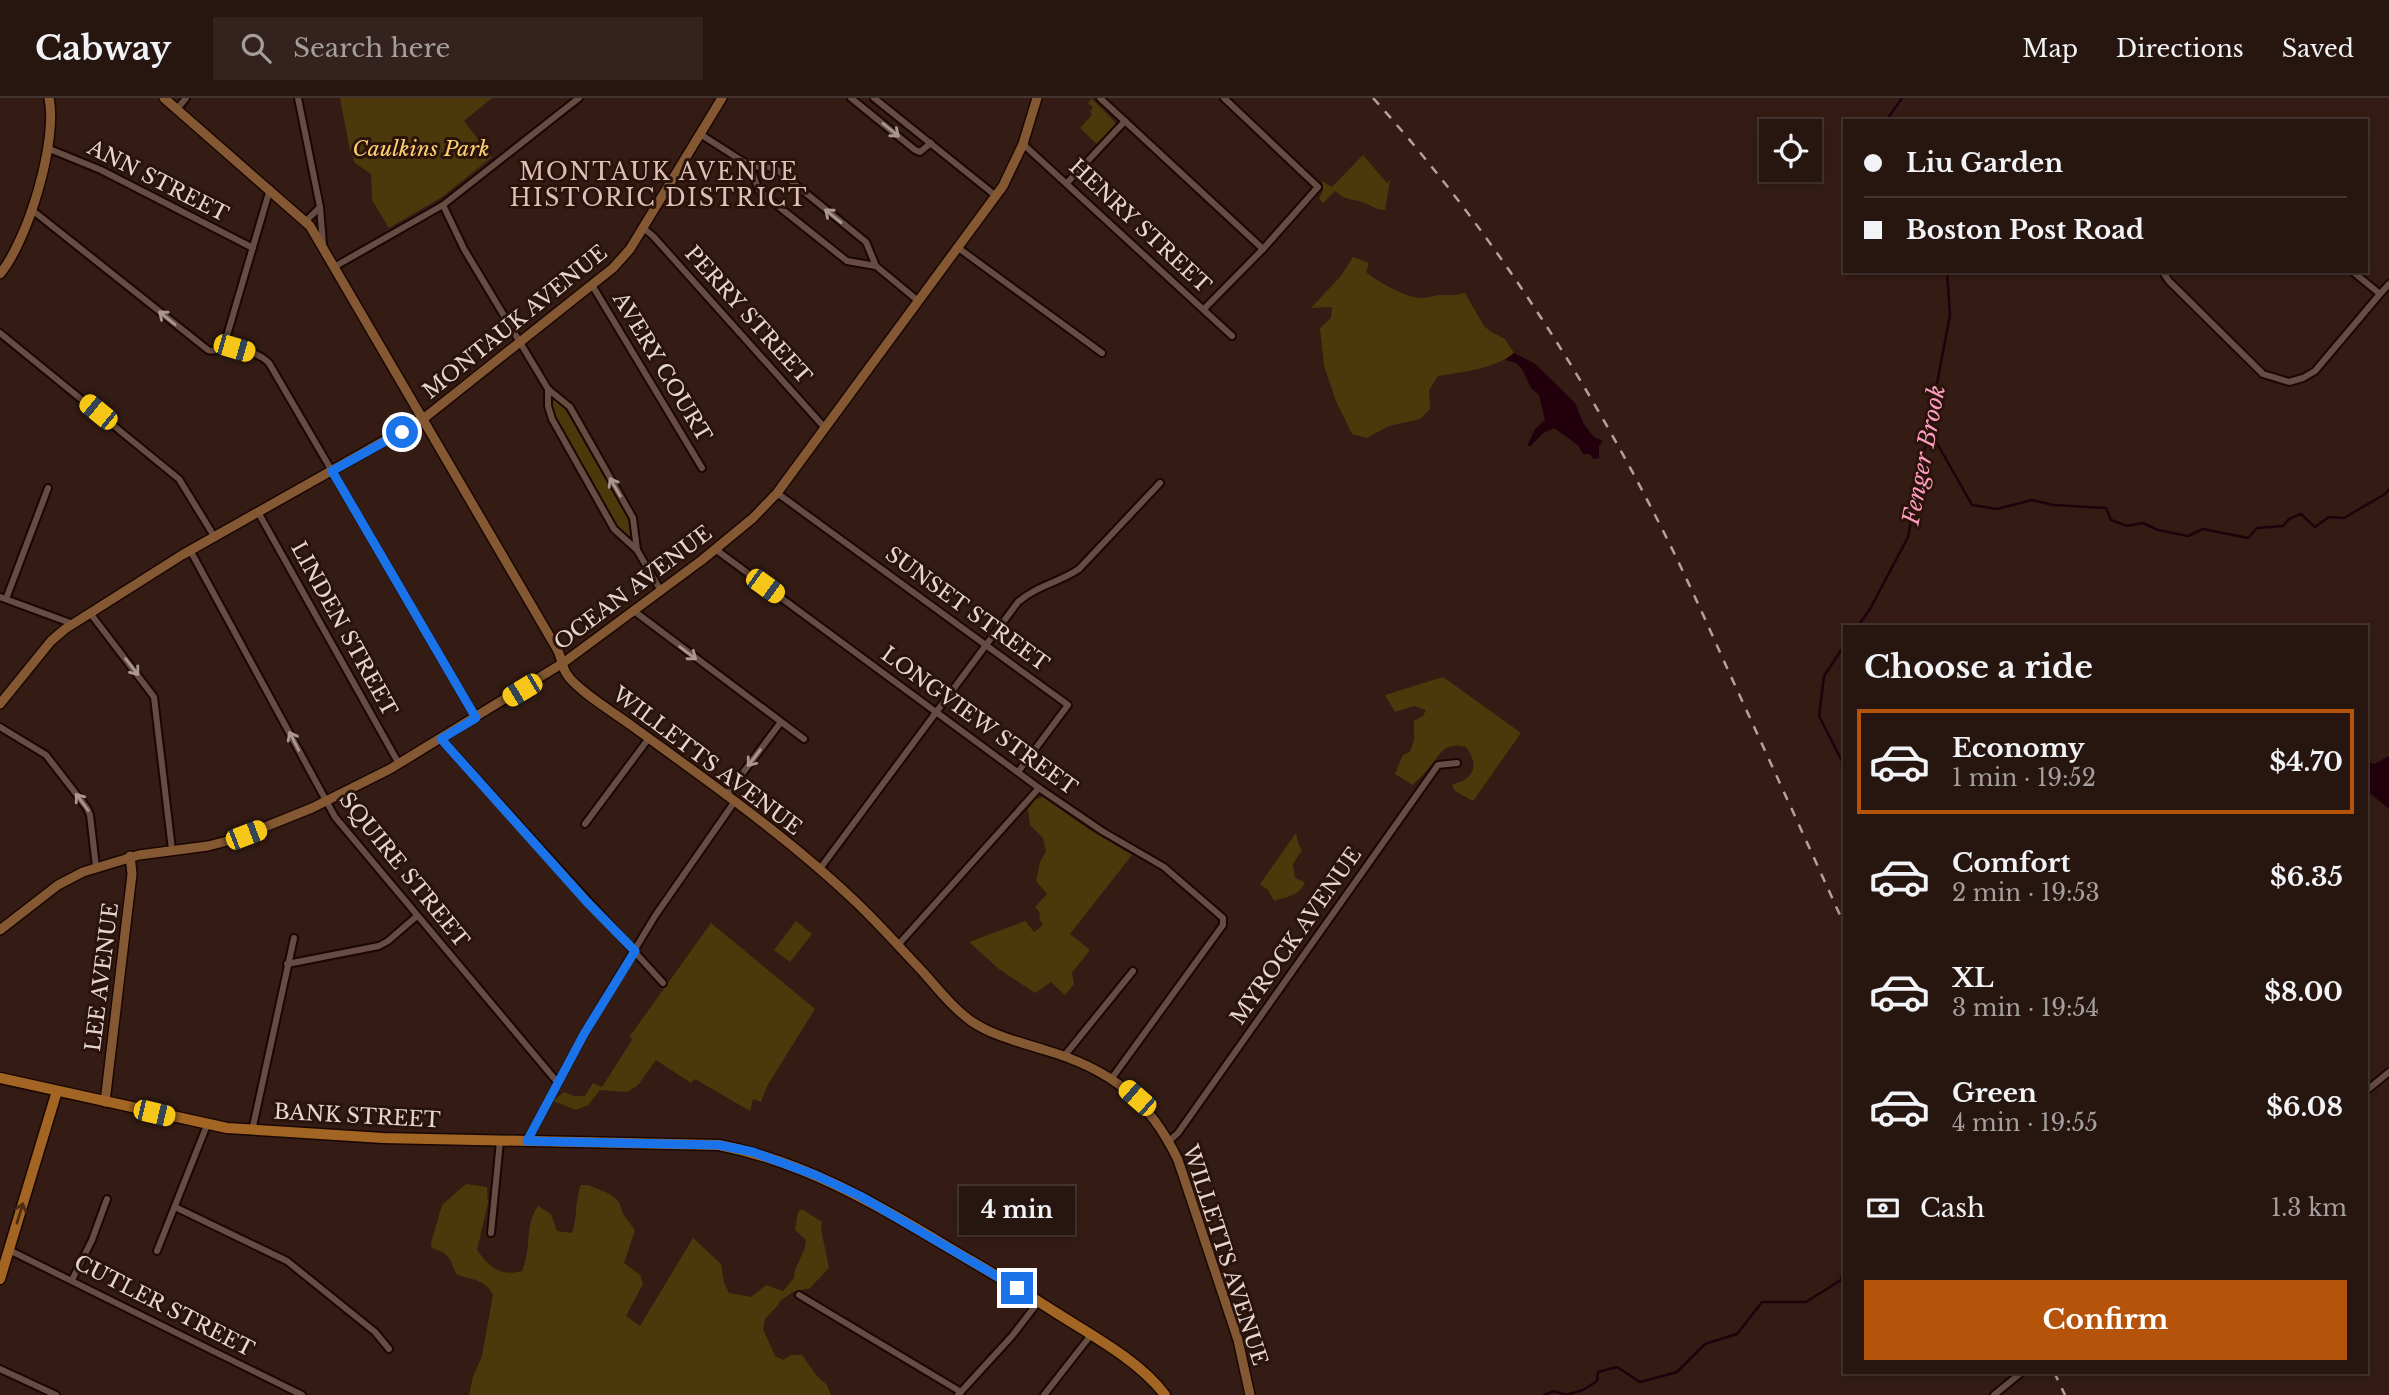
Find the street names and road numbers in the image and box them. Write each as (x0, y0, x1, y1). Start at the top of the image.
street label: ANN STREET (82, 134, 233, 228)
street label: HENRY STREET (1064, 154, 1216, 298)
street label: MONTAUK AVENUE (418, 240, 612, 404)
street label: PERRY STREET (679, 241, 817, 389)
street label: AVERY COURT (607, 287, 717, 447)
street label: OCEAN AVENUE (549, 520, 717, 656)
street label: LINDEN STREET (285, 537, 403, 721)
street label: SUNSET STREET (880, 541, 1054, 677)
street label: LONGVIEW STREET (876, 641, 1082, 801)
street label: WILLETTS AVENUE (606, 681, 807, 841)
street label: SQUIRE STREET (333, 787, 475, 953)
street label: MYROCK AVENUE (1225, 842, 1367, 1030)
street label: LEE AVENUE (80, 901, 124, 1053)
street label: BANK STREET (273, 1099, 441, 1133)
street label: WILLETTS AVENUE (1177, 1141, 1273, 1369)
street label: CUTLER STREET (70, 1249, 258, 1363)

